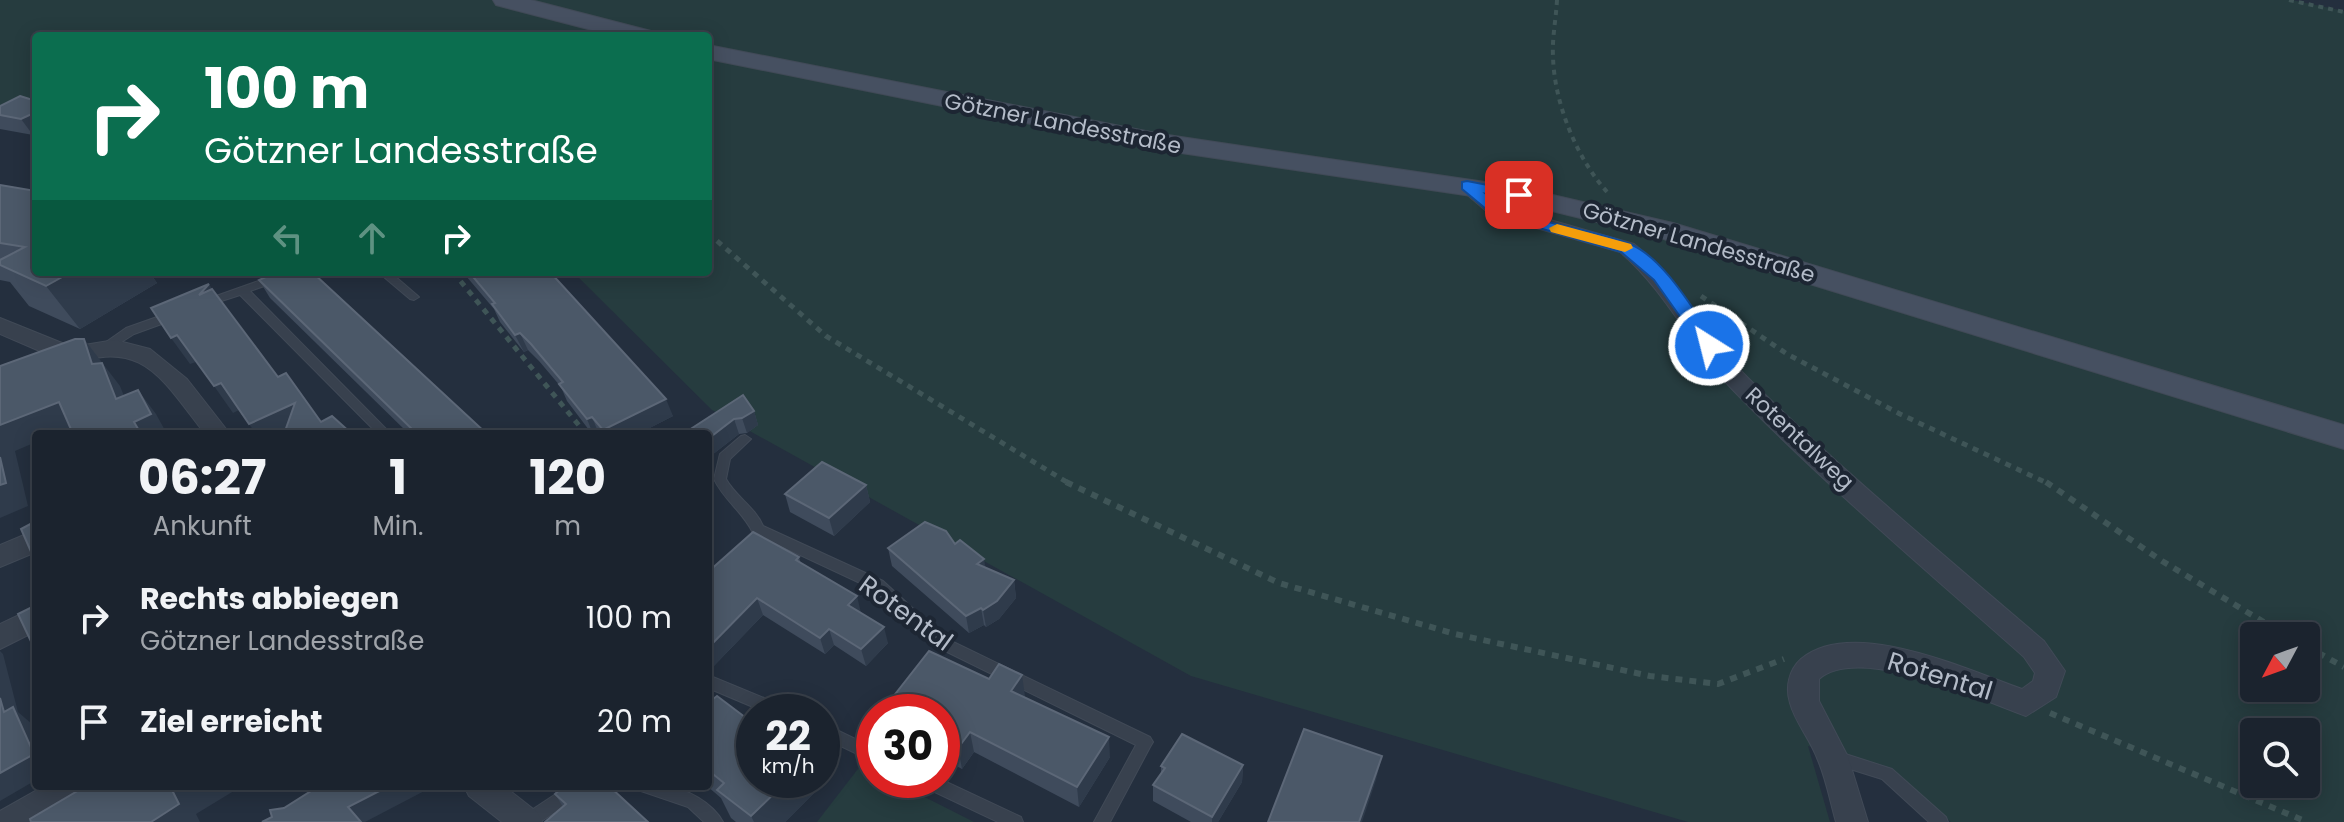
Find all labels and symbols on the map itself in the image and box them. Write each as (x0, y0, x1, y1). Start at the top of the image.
street label: Götzner Landesstraße (942, 85, 1184, 162)
pin (1485, 161, 1553, 229)
street label: Götzner Landesstraße (1579, 194, 1819, 291)
position arrow (1667, 303, 1751, 387)
street label: Rotentalweg (1739, 380, 1861, 497)
street label: Rotental (852, 567, 960, 659)
north arrow (2240, 622, 2320, 702)
street label: Rotental (1883, 643, 1997, 709)
speed limit sign: 30 (856, 694, 960, 798)

